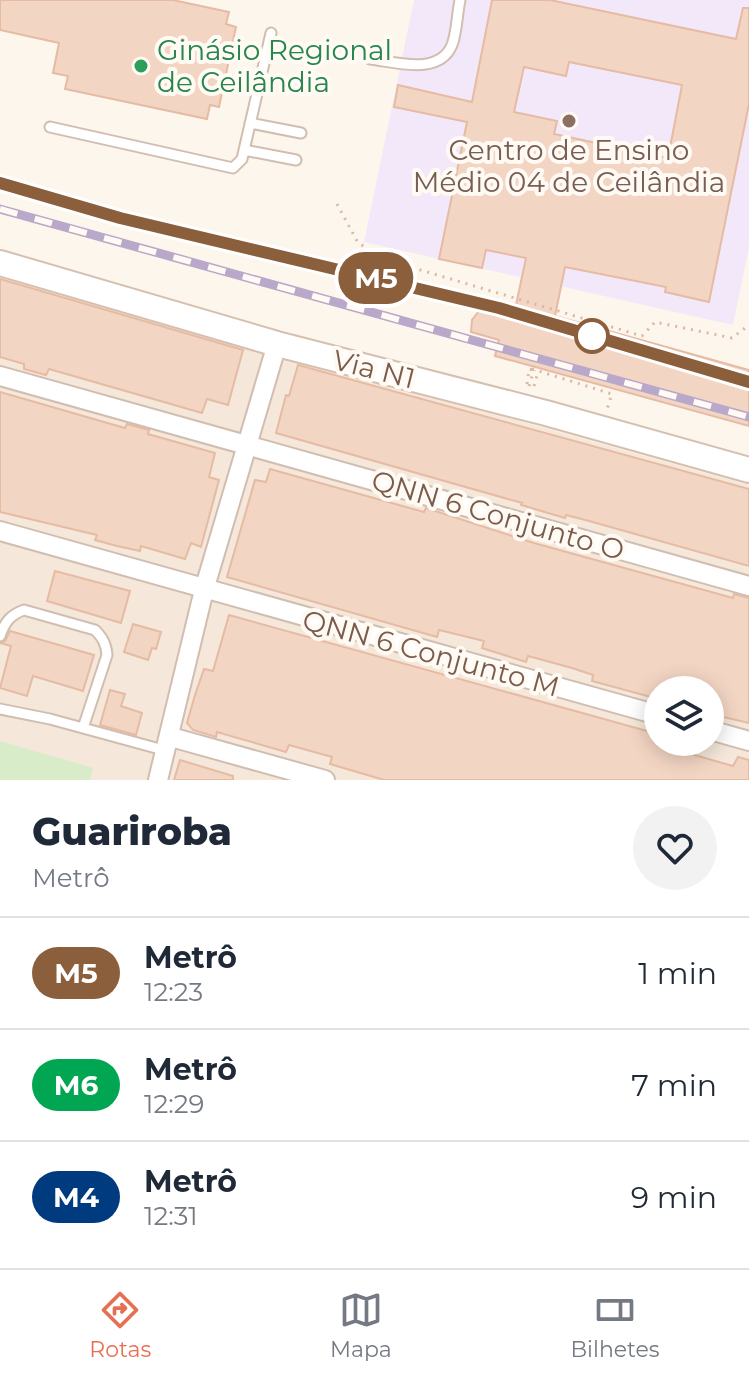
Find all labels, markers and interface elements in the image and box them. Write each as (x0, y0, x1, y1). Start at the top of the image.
place label: Ginásio Regional de Ceilândia (157, 33, 392, 99)
marker: Ginásio Regional de Ceilândia (132, 57, 150, 75)
marker: Centro de Ensino Médio 04 de Ceilândia (560, 112, 578, 130)
place label: Centro de Ensino Médio 04 de Ceilândia (413, 133, 725, 199)
line badge: M5 (340, 252, 412, 304)
text: M5 (354, 261, 398, 295)
unlabelled marker (575, 319, 609, 353)
street label: Via N1 (329, 342, 419, 396)
street label: QNN 6 Conjunto O (368, 463, 628, 567)
street label: QNN 6 Conjunto M (299, 602, 563, 704)
map controls (644, 676, 724, 756)
button: layers (644, 676, 724, 756)
button: heart (633, 806, 717, 890)
text: Guariroba (32, 808, 232, 855)
text: Metrô (32, 862, 110, 894)
text: Metrô (144, 939, 237, 976)
text: 1 min (638, 955, 717, 992)
text: M5 (54, 956, 98, 990)
text: 12:23 (144, 976, 203, 1008)
text: Metrô (144, 1051, 237, 1088)
text: 7 min (631, 1067, 717, 1104)
text: M6 (54, 1068, 98, 1102)
text: 12:29 (144, 1088, 204, 1120)
text: Metrô (144, 1163, 237, 1200)
text: 9 min (631, 1179, 717, 1216)
text: M4 (53, 1180, 99, 1214)
text: 12:31 (144, 1200, 198, 1232)
tab: Rotas (89, 1288, 151, 1363)
tab: Mapa (330, 1288, 392, 1363)
tab: Bilhetes (570, 1288, 660, 1363)

